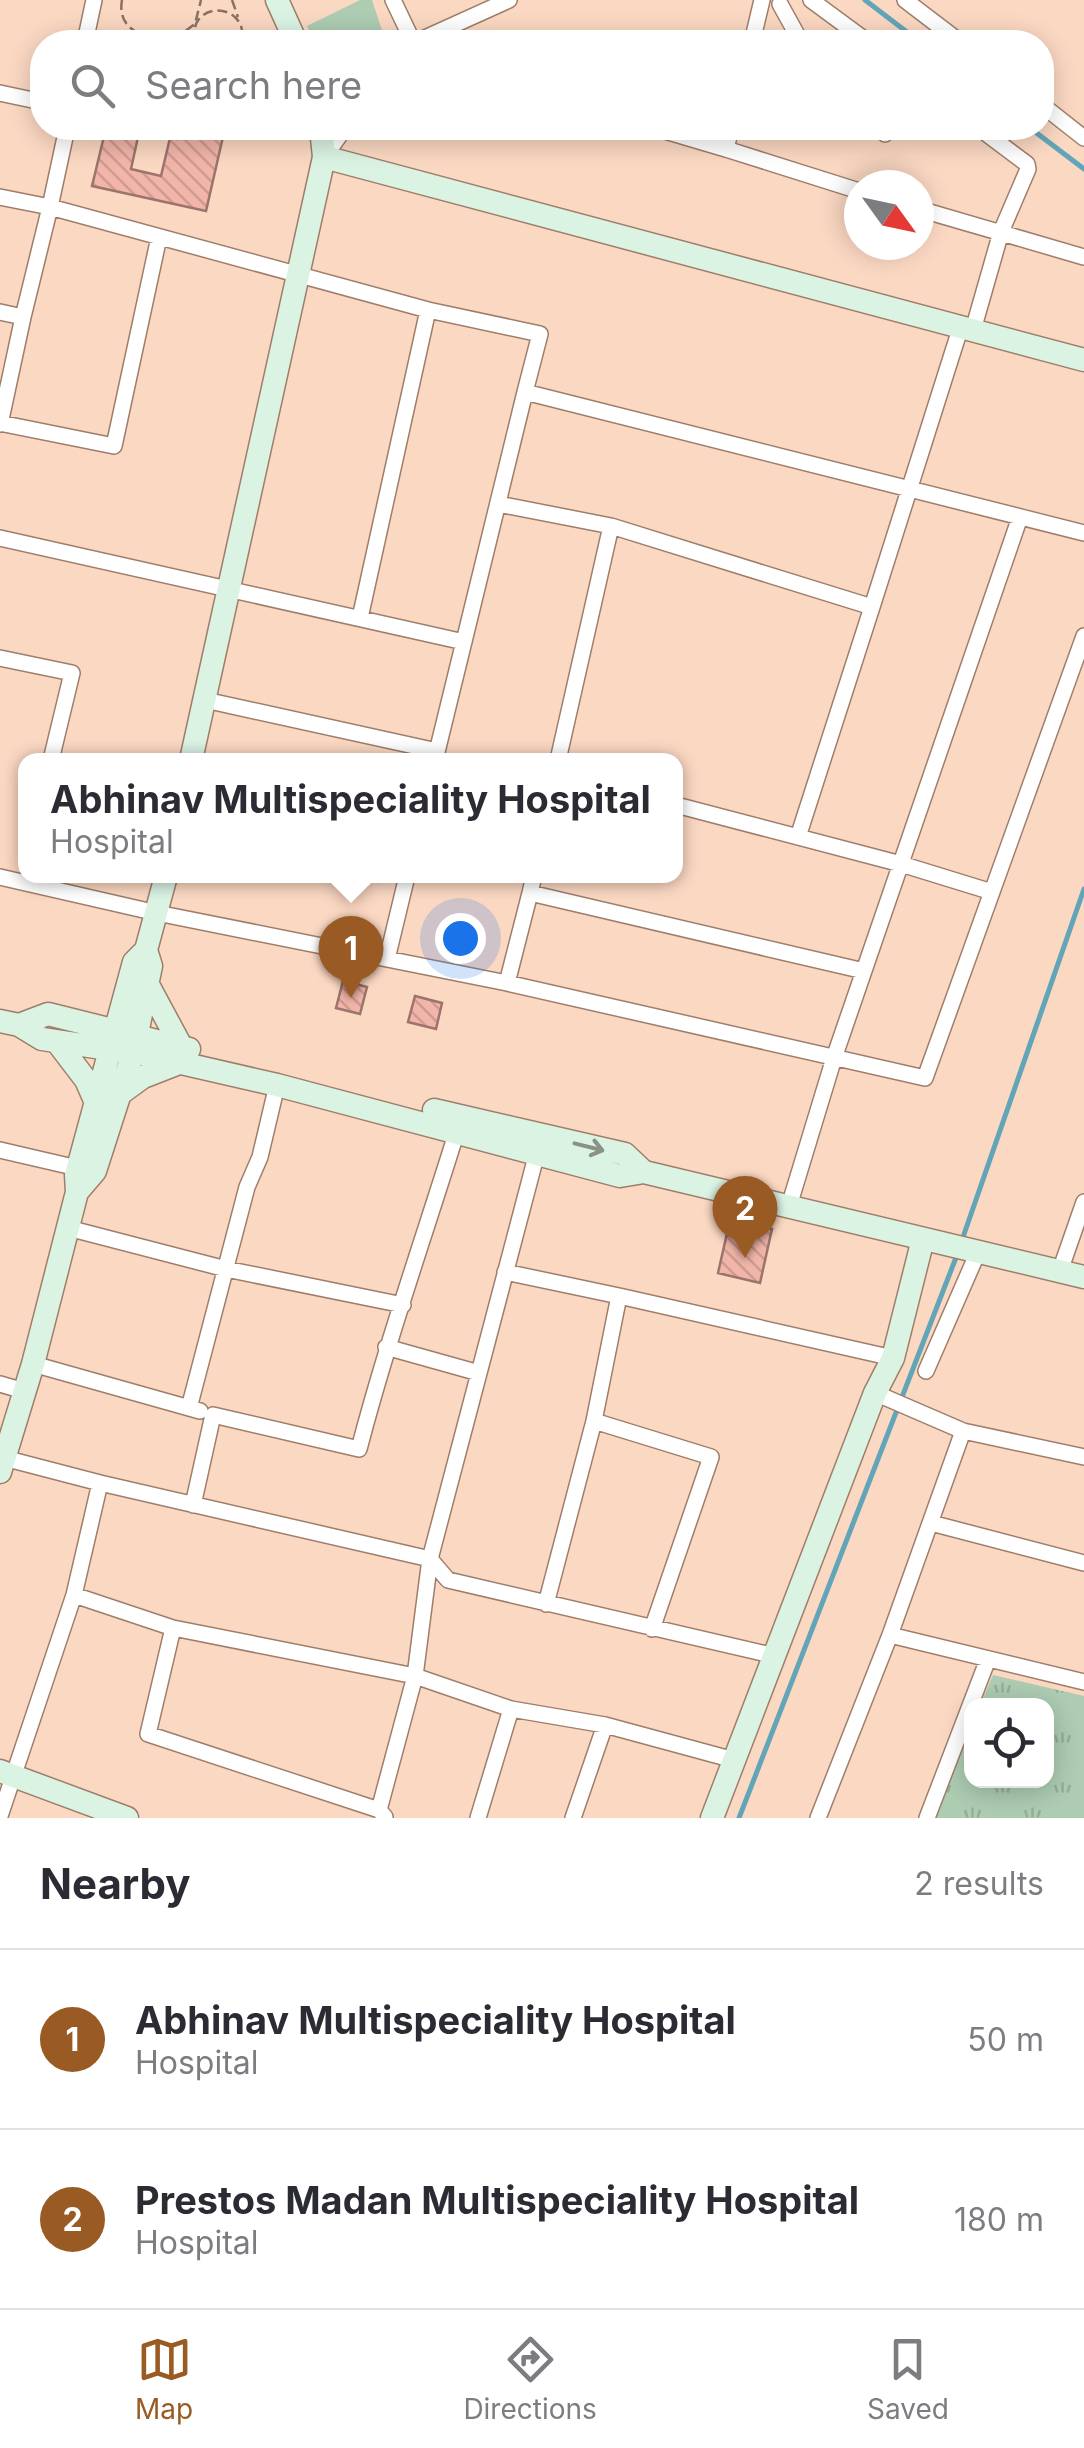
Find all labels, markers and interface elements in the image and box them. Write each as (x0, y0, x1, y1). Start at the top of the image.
search box (30, 30, 1054, 140)
icon: search (65, 58, 120, 113)
text: Search here (145, 62, 362, 108)
north arrow (844, 170, 934, 260)
popup (18, 753, 683, 883)
text: Abhinav Multispeciality Hospital (50, 776, 651, 822)
text: Hospital (50, 822, 174, 861)
your location (435, 913, 486, 964)
pin: 1 (318, 916, 384, 998)
one-way arrow (573, 1138, 604, 1157)
pin: 2 (712, 1176, 778, 1258)
map controls (964, 1698, 1054, 1788)
button: locate (964, 1698, 1054, 1788)
text: Nearby (40, 1858, 191, 1909)
text: 2 results (914, 1864, 1044, 1903)
text: Abhinav Multispeciality Hospital (135, 1997, 736, 2043)
text: 1 (66, 2020, 79, 2059)
text: 50 m (967, 2020, 1044, 2059)
text: Hospital (135, 2043, 259, 2082)
text: Prestos Madan Multispeciality Hospital (135, 2177, 859, 2223)
text: 2 (62, 2200, 83, 2239)
text: 180 m (954, 2200, 1044, 2239)
text: Hospital (135, 2223, 259, 2262)
tab: Map (135, 2332, 193, 2426)
tab: Directions (463, 2332, 597, 2426)
tab: Saved (867, 2332, 949, 2426)

